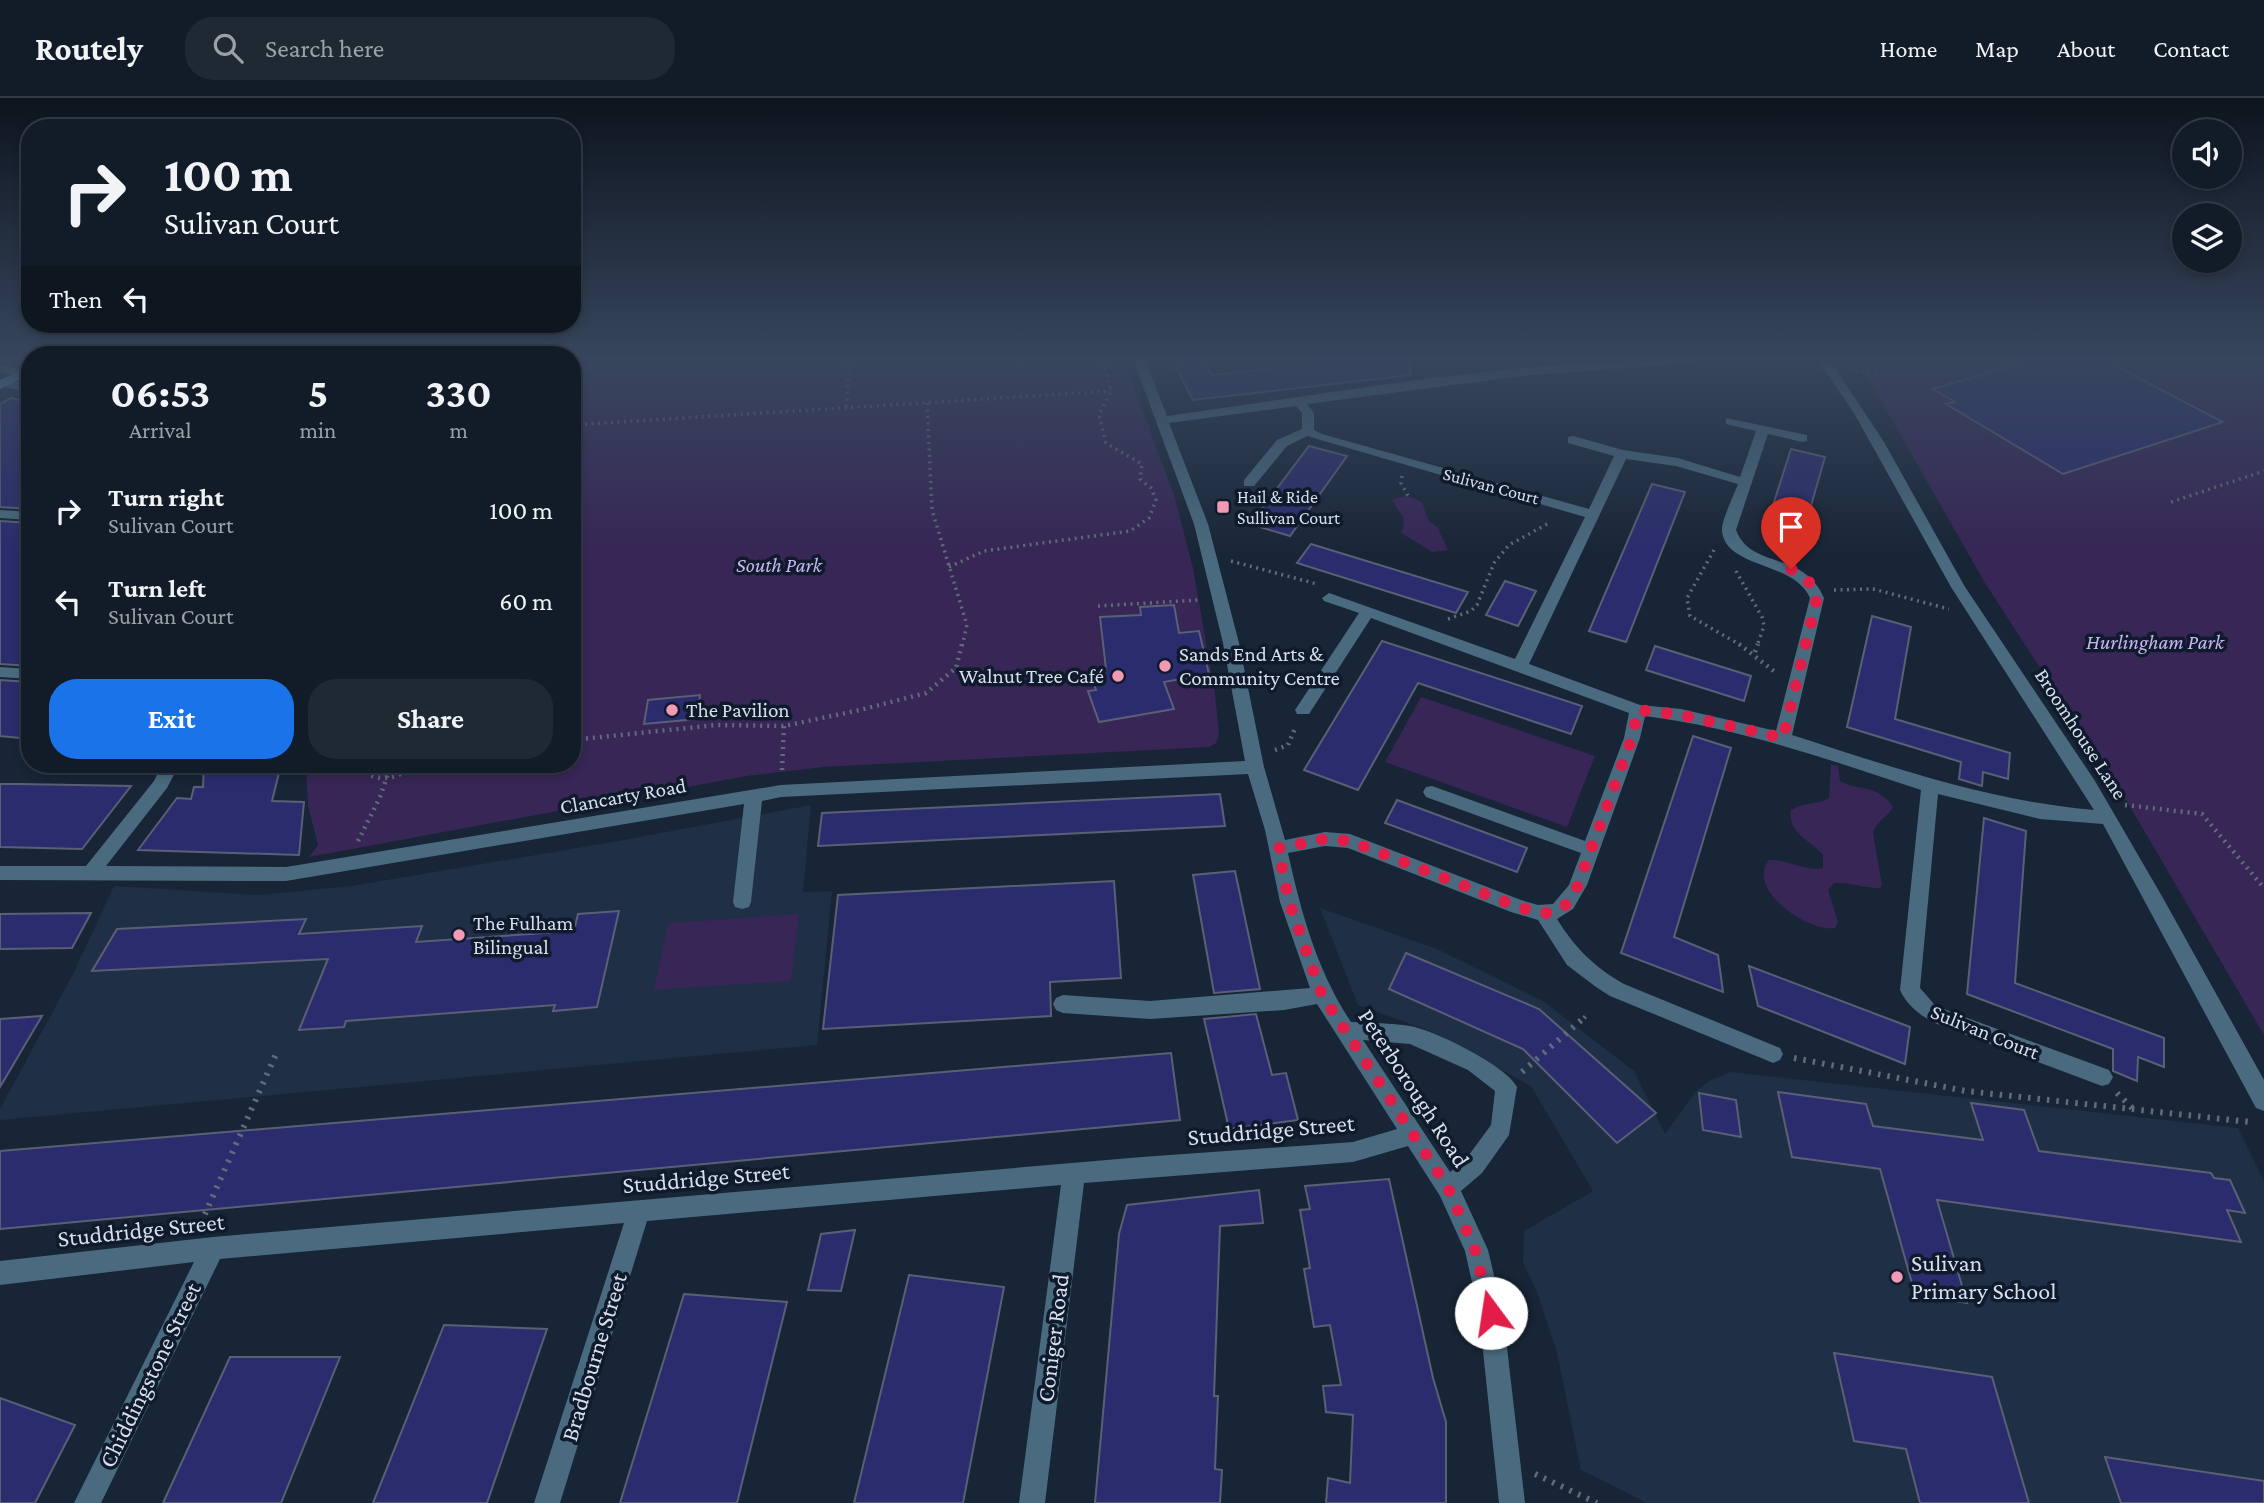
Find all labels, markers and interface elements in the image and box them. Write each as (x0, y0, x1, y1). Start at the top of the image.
search box (185, 17, 675, 80)
icon: search (209, 29, 247, 67)
text: Routely (35, 30, 143, 67)
text: Search here (265, 34, 384, 63)
text: Home (1880, 35, 1937, 62)
text: Map (1975, 35, 2019, 62)
text: About (2057, 35, 2115, 62)
text: Contact (2153, 35, 2229, 62)
map controls (2172, 119, 2242, 273)
button: sound (2172, 119, 2242, 189)
icon: right (49, 147, 140, 238)
text: 100 m (164, 147, 293, 202)
button: layers (2172, 203, 2242, 273)
text: Sulivan Court (164, 205, 339, 241)
icon: left (117, 280, 155, 318)
text: Then (49, 285, 103, 314)
text: 06:53 (110, 369, 210, 416)
text: 5 (308, 369, 328, 416)
text: 330 (426, 369, 492, 416)
text: Arrival (129, 417, 192, 443)
text: min (300, 417, 336, 443)
text: m (449, 417, 468, 443)
street label: Sulivan Court (1441, 464, 1542, 509)
text: Turn right (108, 483, 224, 512)
place label: Hail & Ride Sullivan Court (1237, 487, 1341, 528)
icon: right (49, 492, 87, 530)
text: 100 m (489, 496, 553, 525)
pin (1761, 497, 1821, 569)
marker: Hail & Ride Sullivan Court (1215, 499, 1231, 515)
icon: arrive (1772, 508, 1810, 546)
text: Sulivan Court (108, 512, 234, 538)
park label: South Park (736, 553, 823, 577)
text: Turn left (108, 574, 206, 603)
icon: left (49, 583, 87, 621)
text: 60 m (499, 587, 553, 616)
text: Sulivan Court (108, 603, 234, 629)
park label: Hurlingham Park (2086, 630, 2225, 654)
place label: Sands End Arts & Community Centre (1179, 642, 1340, 690)
marker: Sands End Arts & Community Centre (1157, 658, 1173, 674)
place label: Walnut Tree Café (959, 664, 1104, 688)
street label: Broomhouse Lane (2030, 664, 2132, 804)
marker: Walnut Tree Café (1110, 668, 1126, 684)
button: Exit (49, 679, 294, 759)
button: Share (308, 679, 553, 759)
place label: The Pavilion (686, 698, 790, 722)
marker: The Pavilion (664, 702, 680, 718)
street label: Clancarty Road (558, 773, 688, 819)
place label: The Fulham Bilingual (473, 911, 574, 959)
marker: The Fulham Bilingual (451, 927, 467, 943)
street label: Sulivan Court (1927, 999, 2044, 1065)
street label: Peterborough Road (1353, 1003, 1476, 1172)
street label: Studdridge Street (1186, 1109, 1357, 1150)
street label: Studdridge Street (621, 1157, 792, 1198)
street label: Studdridge Street (56, 1207, 227, 1252)
place label: Sulivan Primary School (1911, 1249, 2056, 1304)
street label: Bradbourne Street (555, 1268, 632, 1444)
marker: Sulivan Primary School (1889, 1269, 1905, 1285)
street label: Coniger Road (1031, 1272, 1074, 1404)
position arrow (1454, 1276, 1528, 1350)
street label: Chiddingstone Street (93, 1277, 207, 1472)

